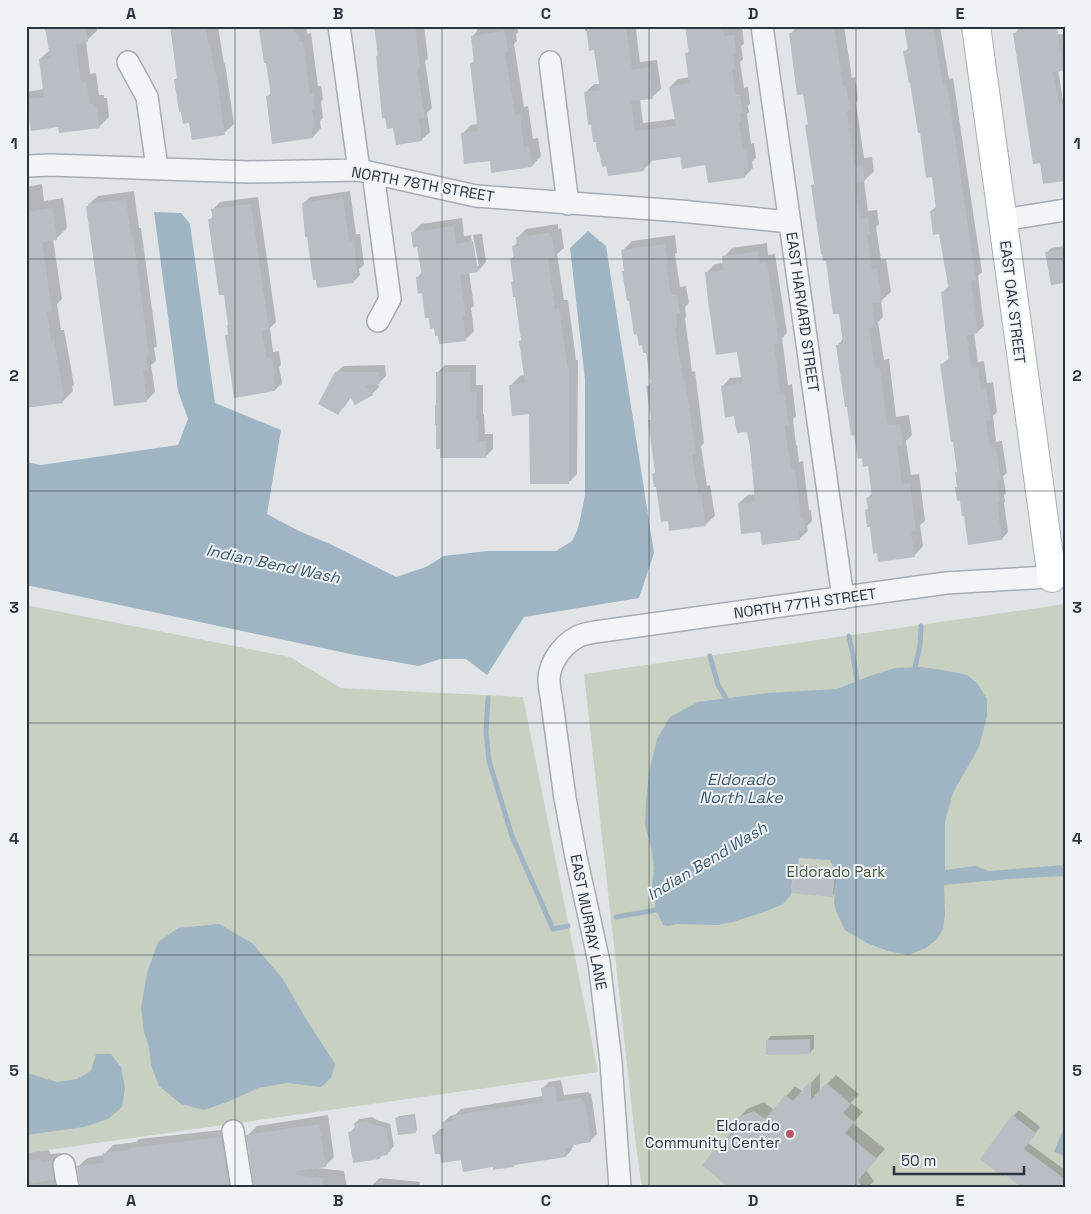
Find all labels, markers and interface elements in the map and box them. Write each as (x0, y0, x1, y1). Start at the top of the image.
text: A (126, 3, 136, 24)
text: B (333, 3, 343, 24)
text: C (541, 3, 551, 24)
text: D (748, 3, 758, 24)
text: E (956, 3, 965, 24)
text: 1 (10, 133, 18, 154)
text: 1 (1073, 133, 1081, 154)
street label: NORTH 78TH STREET (350, 162, 496, 206)
street label: EAST HARVARD STREET (782, 231, 824, 393)
street label: EAST OAK STREET (996, 239, 1030, 365)
text: 2 (9, 365, 19, 386)
text: 2 (1072, 365, 1082, 386)
water label: Indian Bend Wash (204, 540, 343, 589)
street label: NORTH 77TH STREET (732, 584, 878, 622)
text: 3 (9, 597, 19, 618)
text: 3 (1072, 597, 1082, 618)
water label: Eldorado North Lake (699, 769, 783, 808)
water label: Indian Bend Wash (643, 816, 772, 905)
text: 4 (9, 828, 19, 849)
text: 4 (1072, 828, 1082, 849)
street label: EAST MURRAY LANE (567, 852, 611, 992)
park label: Eldorado Park (787, 862, 885, 881)
text: 5 (9, 1060, 19, 1081)
text: 5 (1072, 1060, 1082, 1081)
place label: Eldorado Community Center (645, 1116, 780, 1152)
marker: Eldorado Community Center (784, 1128, 796, 1140)
scale bar (894, 1144, 1024, 1176)
text: 50 m (901, 1151, 936, 1170)
text: A (126, 1190, 136, 1211)
text: B (333, 1190, 343, 1211)
text: C (541, 1190, 551, 1211)
text: D (748, 1190, 758, 1211)
text: E (956, 1190, 965, 1211)

